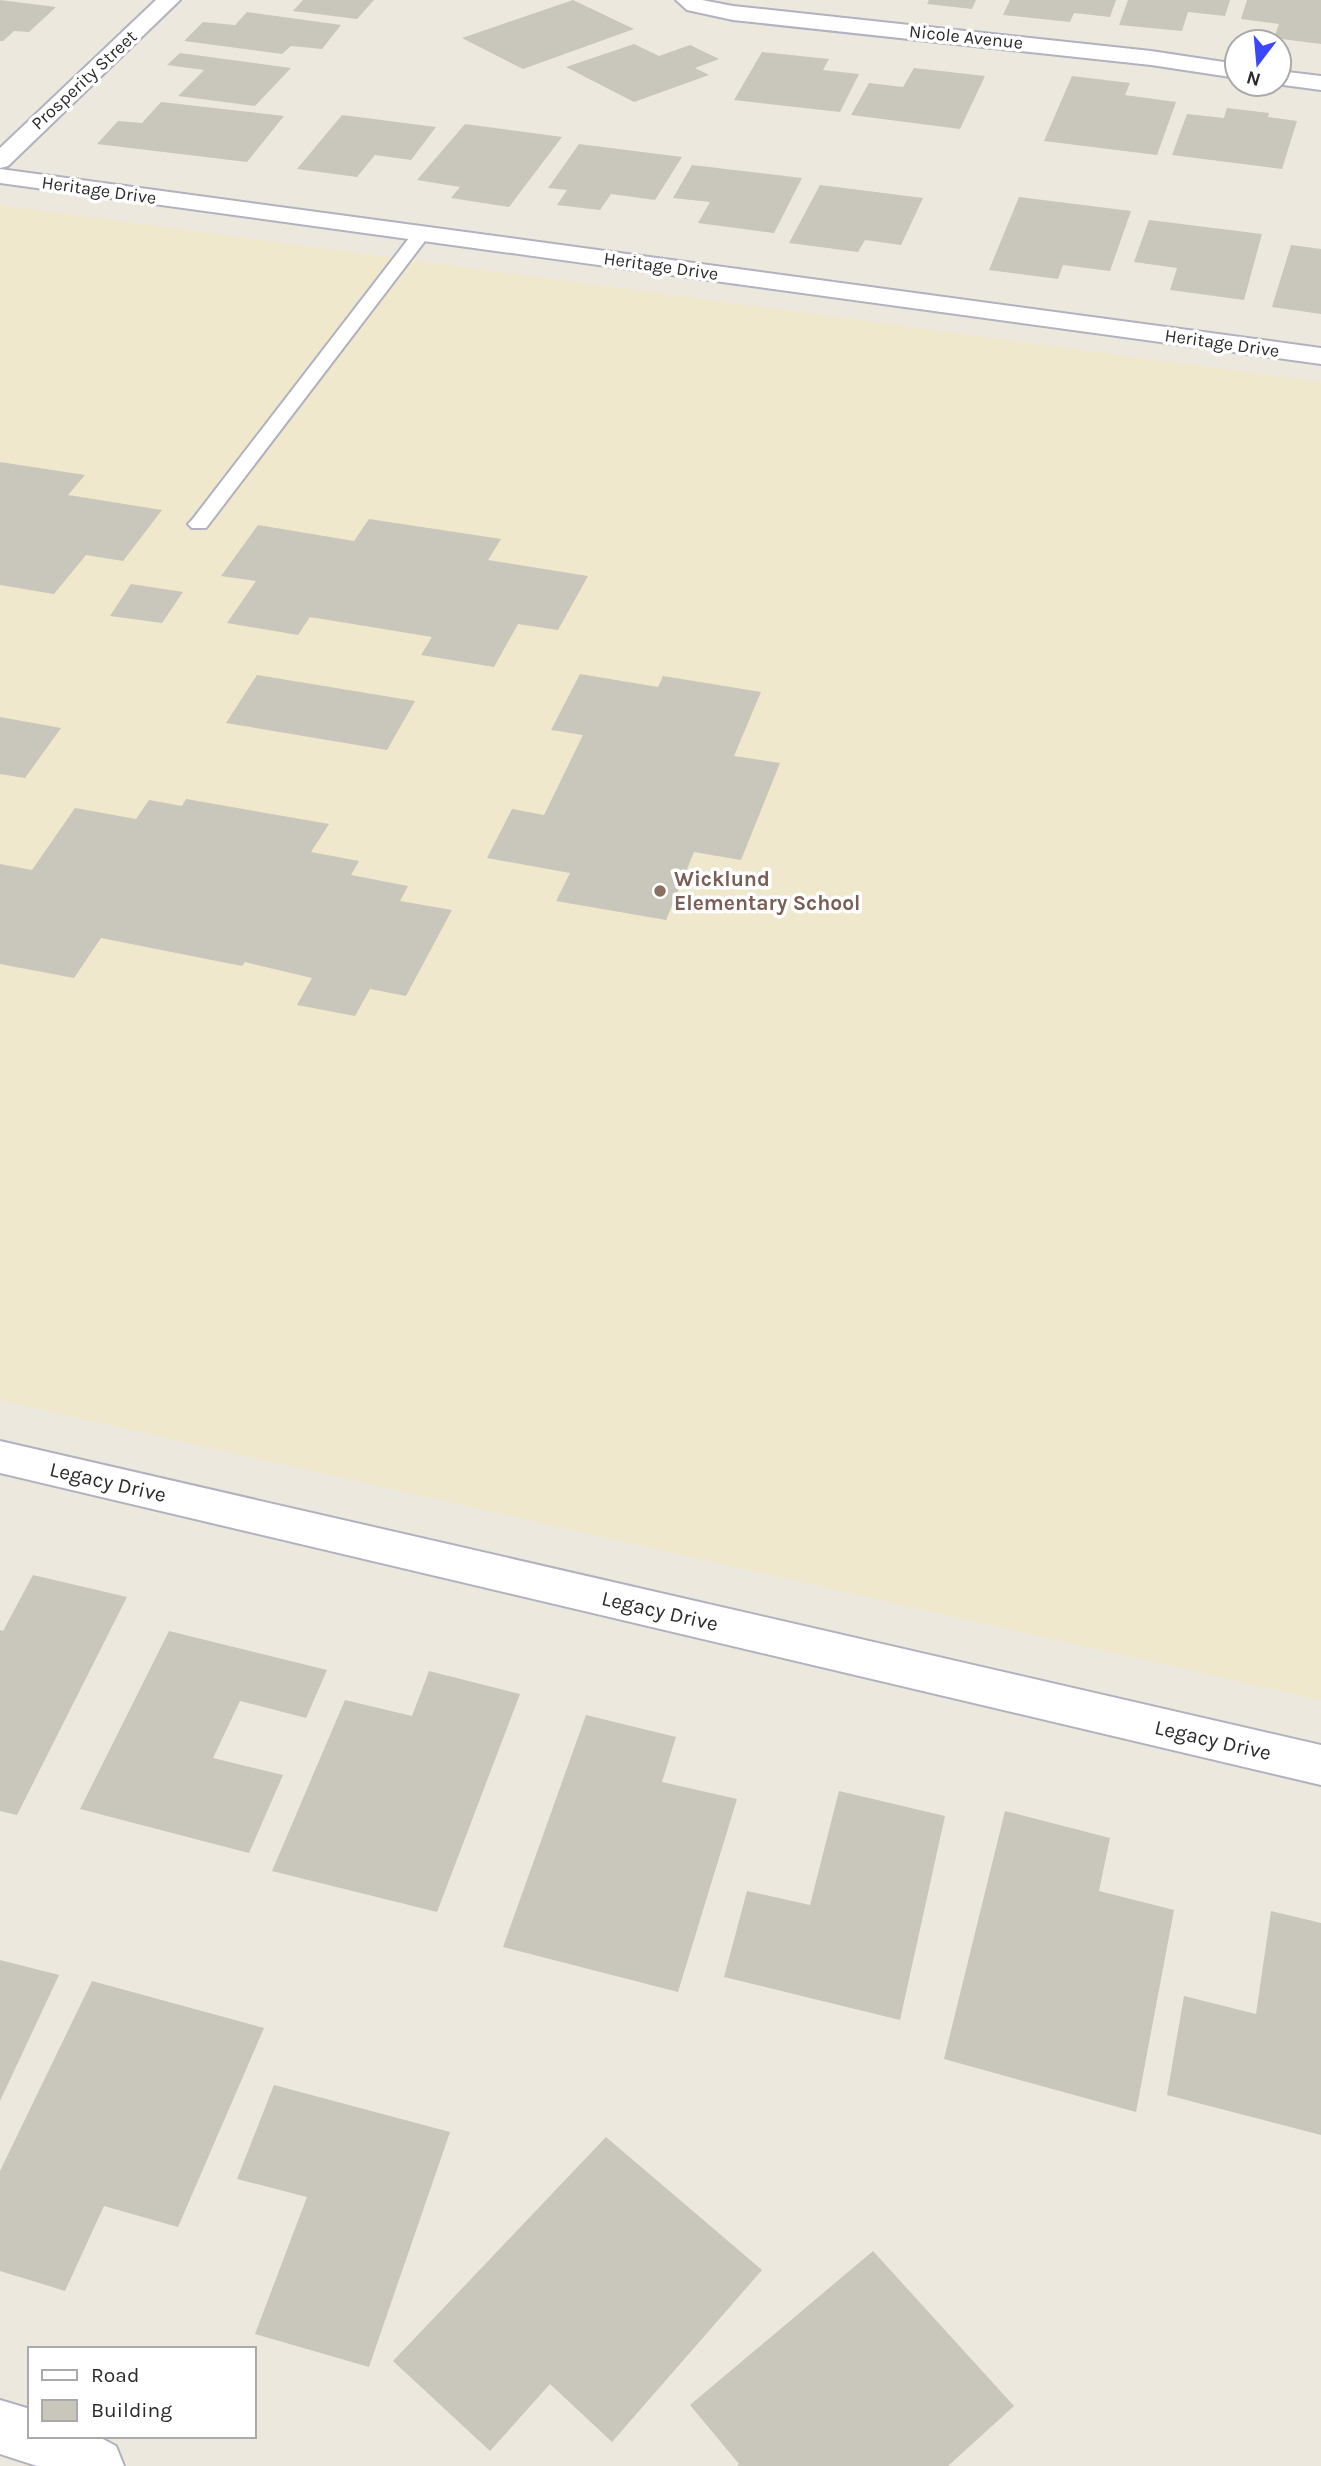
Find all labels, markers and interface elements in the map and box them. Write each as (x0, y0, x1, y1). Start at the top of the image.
street label: Nicole Avenue (908, 20, 1024, 54)
street label: Prosperity Street (27, 25, 141, 135)
north arrow (1223, 28, 1293, 98)
text: N (1244, 66, 1263, 91)
street label: Heritage Drive (40, 171, 158, 209)
street label: Heritage Drive (602, 247, 720, 285)
street label: Heritage Drive (1163, 324, 1281, 362)
place label: Wicklund Elementary School (674, 867, 860, 915)
marker: Wicklund Elementary School (652, 883, 668, 899)
street label: Legacy Drive (47, 1457, 169, 1507)
street label: Legacy Drive (599, 1586, 721, 1636)
street label: Legacy Drive (1152, 1715, 1274, 1765)
legend (28, 2347, 256, 2438)
text: Road (91, 2363, 139, 2387)
text: Building (91, 2398, 172, 2422)

